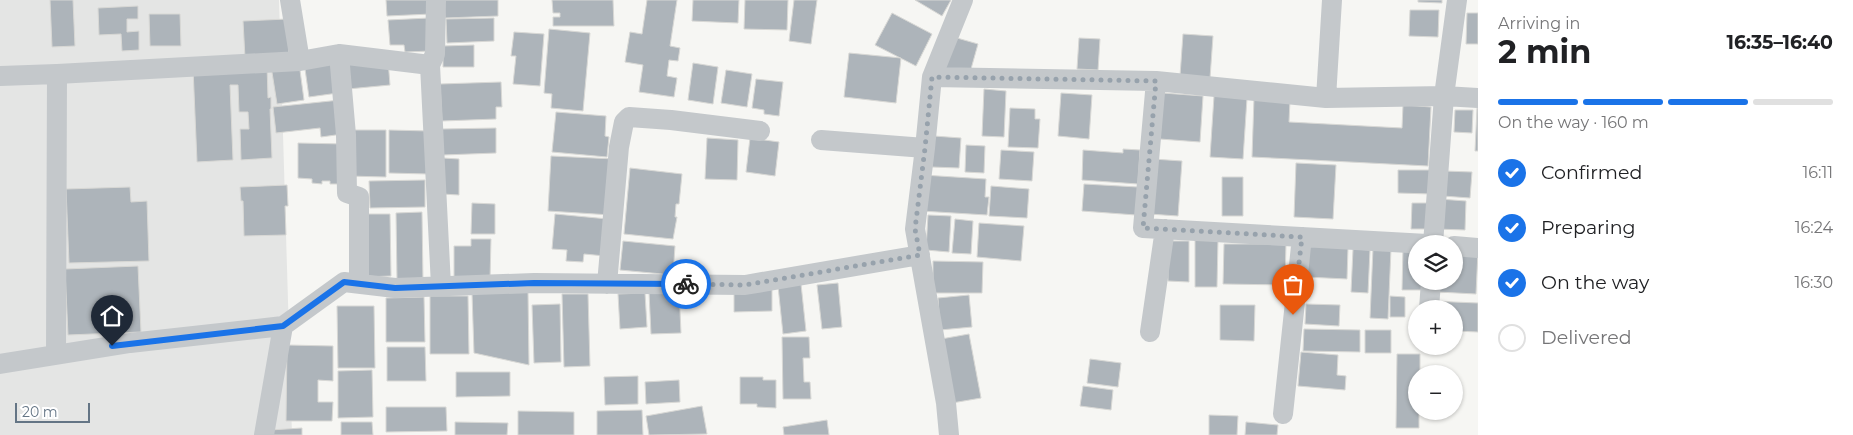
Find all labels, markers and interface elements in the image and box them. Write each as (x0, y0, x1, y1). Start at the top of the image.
text: Arriving in (1498, 14, 1580, 33)
text: 16:35–16:40 (1726, 31, 1833, 54)
text: 2 min (1498, 32, 1591, 71)
text: On the way · 160 m (1498, 113, 1649, 132)
icon: check (1498, 159, 1526, 187)
text: Confirmed (1541, 161, 1642, 184)
text: 16:11 (1803, 163, 1833, 182)
icon: check (1498, 214, 1526, 242)
text: Preparing (1541, 216, 1636, 239)
text: 16:24 (1795, 218, 1833, 237)
map controls (1408, 235, 1463, 420)
button: layers (1408, 235, 1463, 290)
courier (661, 259, 711, 309)
pin (1272, 264, 1314, 315)
icon: check (1498, 269, 1526, 297)
icon: bike (672, 270, 700, 298)
icon: bag (1279, 271, 1307, 299)
text: On the way (1541, 271, 1649, 294)
text: 16:30 (1794, 273, 1833, 292)
pin (91, 295, 133, 346)
button: + (1408, 300, 1463, 355)
icon: home (98, 302, 126, 330)
text: Delivered (1541, 326, 1632, 349)
button: − (1408, 365, 1463, 420)
scale bar (15, 400, 90, 423)
text: 20 m (22, 403, 58, 421)

